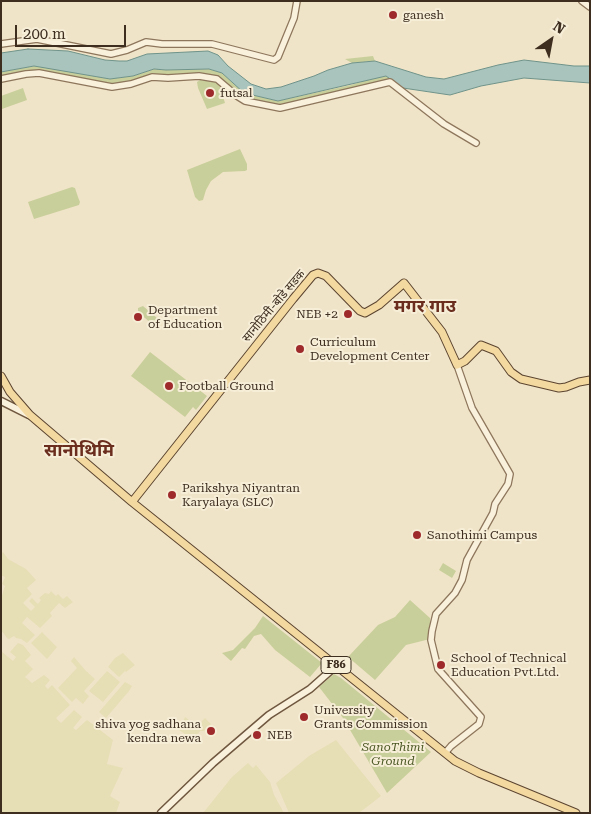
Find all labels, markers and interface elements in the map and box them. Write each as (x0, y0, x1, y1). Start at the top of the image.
place label: ganesh (403, 8, 444, 22)
marker: ganesh (387, 9, 399, 21)
scale bar (18, 15, 129, 47)
north arrow (526, 15, 576, 65)
text: N (550, 18, 568, 37)
text: 200 m (23, 25, 66, 43)
place label: futsal (220, 86, 253, 100)
marker: futsal (204, 87, 216, 99)
street label: सानोठिमी-बोडे सडक (240, 267, 308, 345)
district label: मगर गाउ (394, 296, 456, 318)
place label: Department of Education (148, 303, 222, 331)
place label: NEB +2 (296, 307, 338, 321)
marker: NEB +2 (342, 308, 354, 320)
marker: Department of Education (132, 311, 144, 323)
place label: Curriculum Development Center (310, 335, 430, 363)
marker: Curriculum Development Center (294, 343, 306, 355)
place label: Football Ground (179, 379, 274, 393)
marker: Football Ground (163, 380, 175, 392)
district label: सानोथिमि (44, 440, 114, 462)
place label: Parikshya Niyantran Karyalaya (SLC) (182, 481, 300, 509)
marker: Parikshya Niyantran Karyalaya (SLC) (166, 489, 178, 501)
place label: Sanothimi Campus (427, 528, 537, 542)
marker: Sanothimi Campus (411, 529, 423, 541)
place label: School of Technical Education Pvt.Ltd. (451, 651, 566, 679)
road number: F86 (321, 656, 351, 674)
marker: School of Technical Education Pvt.Ltd. (435, 659, 447, 671)
place label: University Grants Commission (314, 703, 428, 731)
marker: University Grants Commission (298, 711, 310, 723)
place label: shiva yog sadhana kendra newa (95, 717, 201, 745)
marker: shiva yog sadhana kendra newa (205, 725, 217, 737)
place label: NEB (267, 728, 292, 742)
marker: NEB (251, 729, 263, 741)
park label: SanoThimi Ground (362, 740, 424, 768)

